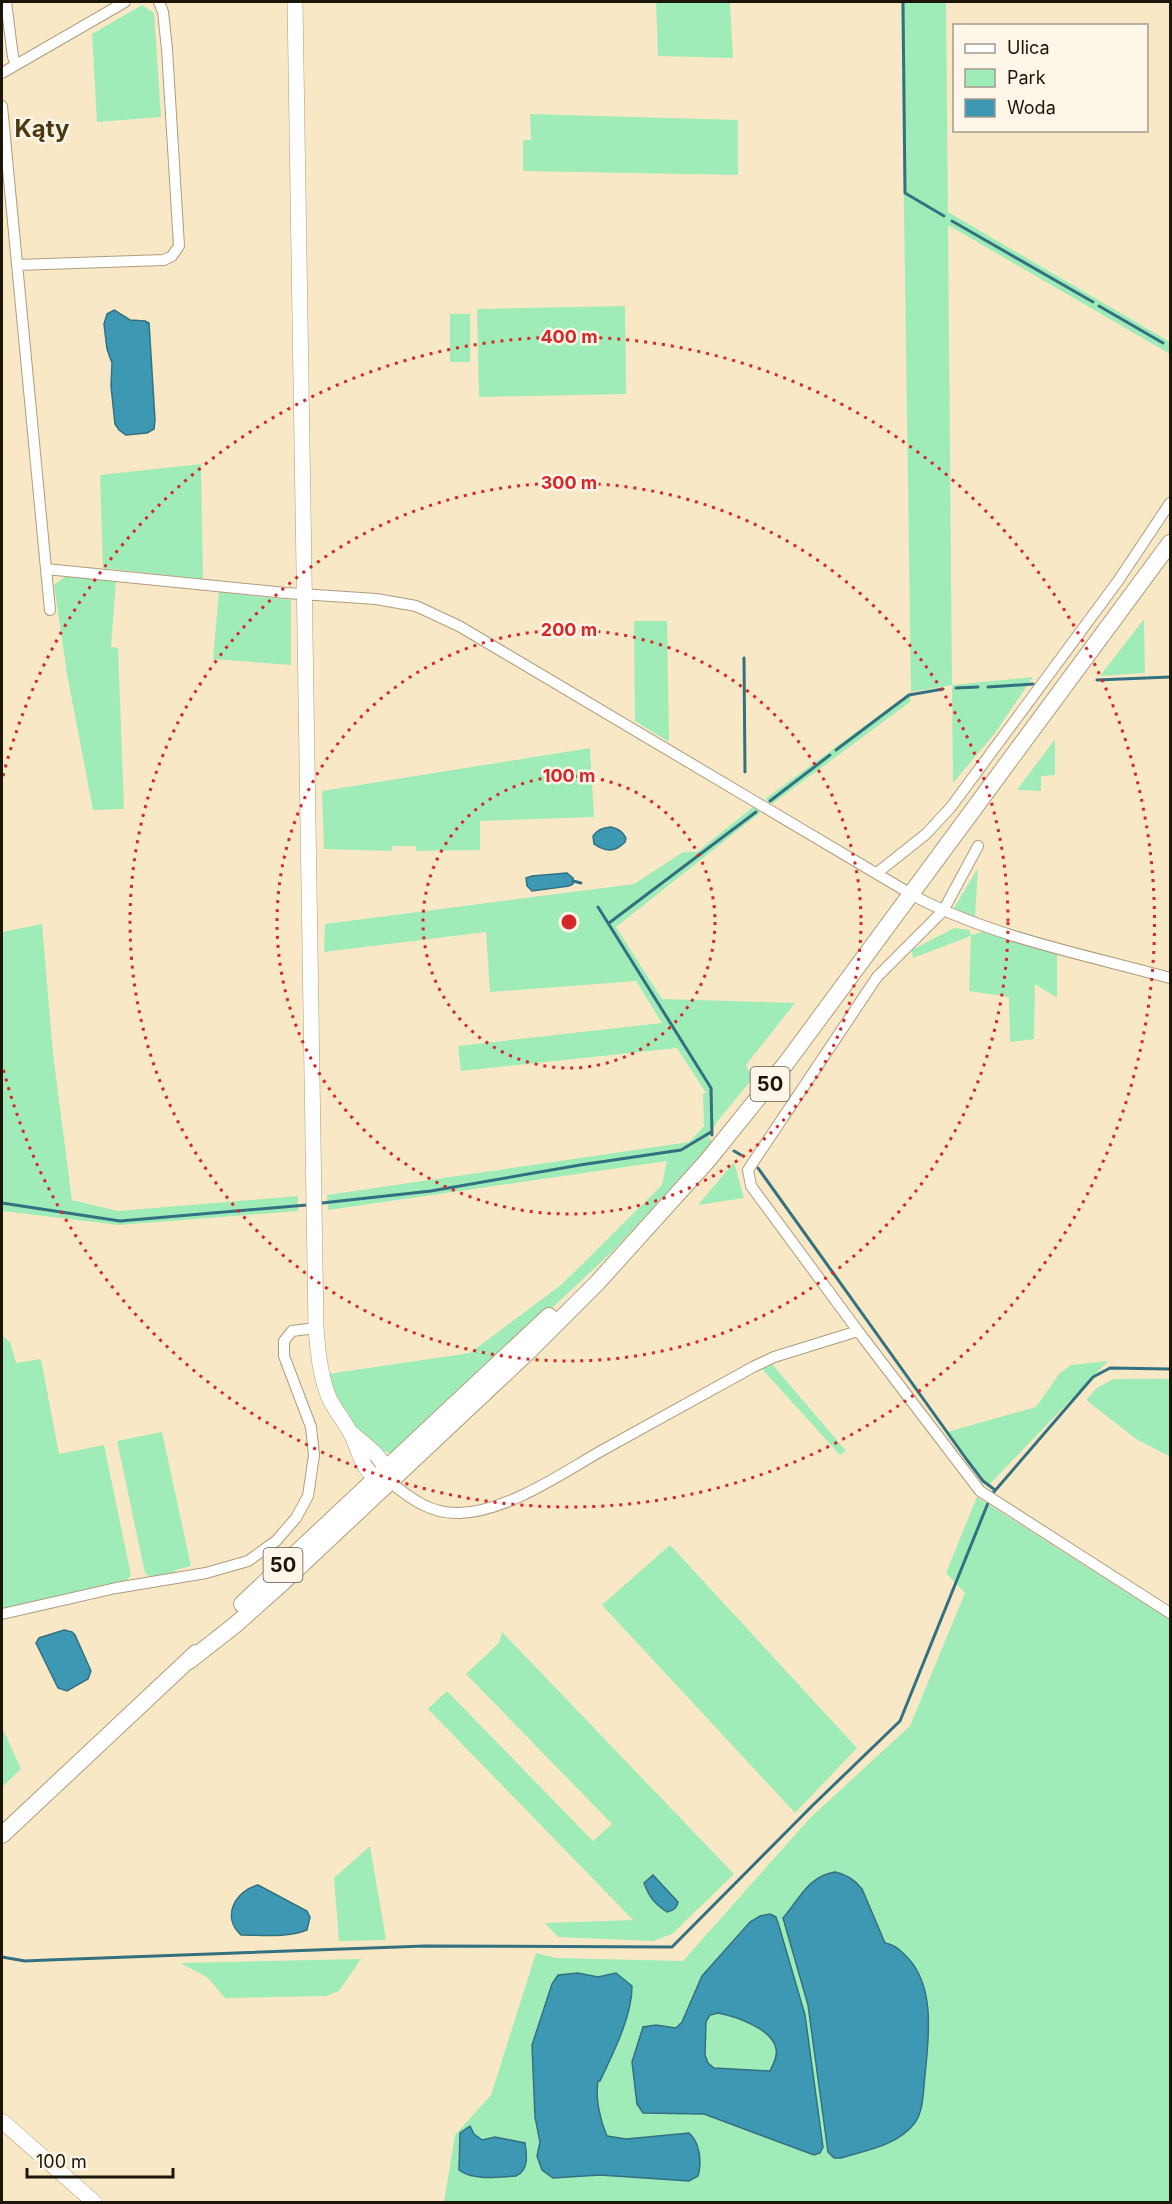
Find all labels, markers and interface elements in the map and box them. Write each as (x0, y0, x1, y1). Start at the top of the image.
legend (953, 24, 1148, 132)
text: Ulica (1007, 37, 1050, 58)
text: Park (1007, 67, 1046, 88)
text: Woda (1007, 97, 1056, 118)
district label: Kąty (15, 114, 70, 143)
text: 400 m (540, 326, 598, 347)
text: 300 m (541, 472, 597, 493)
text: 200 m (541, 619, 597, 640)
text: 100 m (543, 765, 595, 786)
centre of rings (559, 912, 579, 932)
road number: 50 (750, 1067, 790, 1101)
road number: 50 (264, 1548, 302, 1582)
scale bar (27, 2141, 172, 2179)
text: 100 m (36, 2151, 87, 2172)

